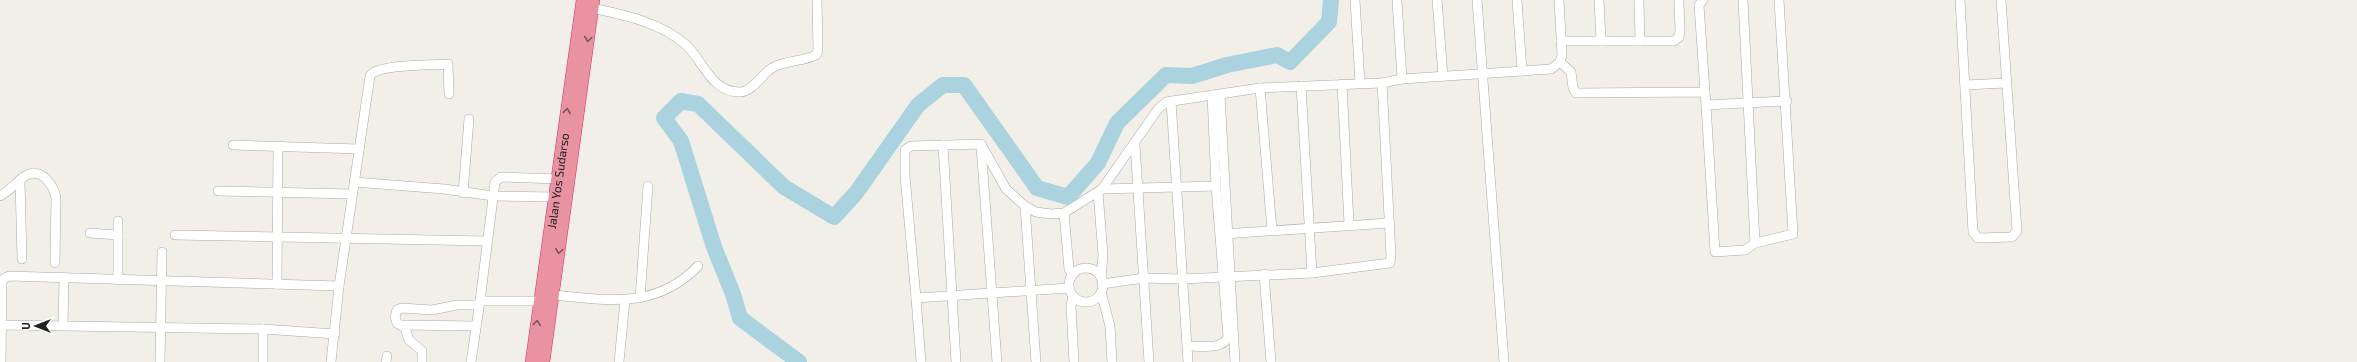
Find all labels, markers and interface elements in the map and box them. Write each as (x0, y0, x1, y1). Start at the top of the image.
one-way arrow (584, 36, 593, 42)
one-way arrow (562, 108, 571, 115)
street label: Jalan Yos Sudarso (544, 132, 571, 230)
one-way arrow (555, 248, 564, 254)
north arrow (16, 306, 56, 346)
one-way arrow (532, 320, 541, 326)
text: U (19, 322, 32, 330)

